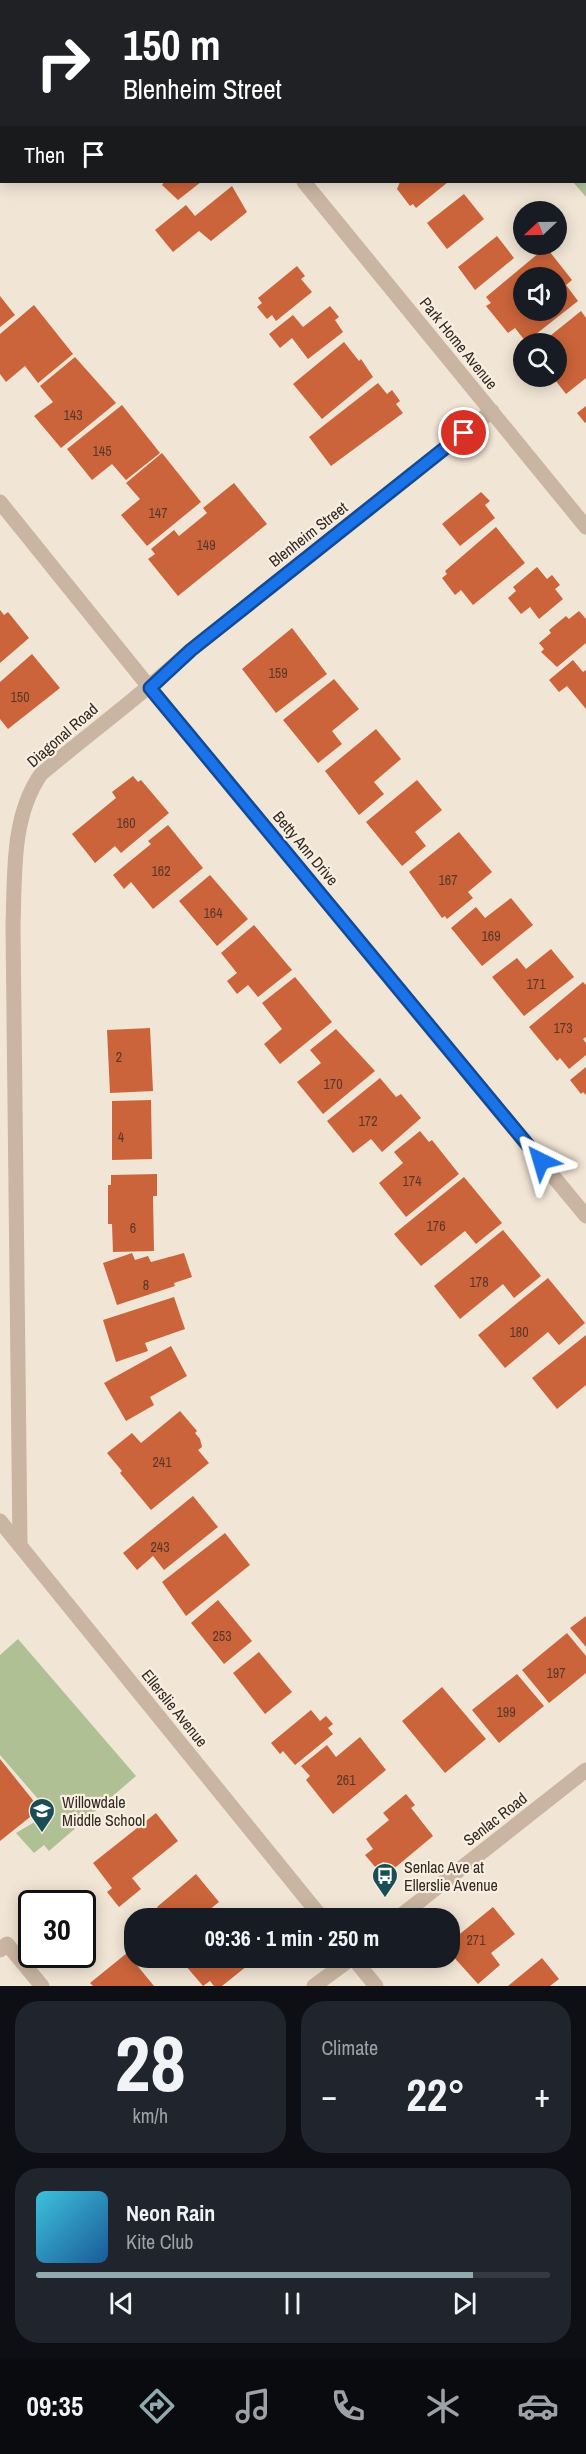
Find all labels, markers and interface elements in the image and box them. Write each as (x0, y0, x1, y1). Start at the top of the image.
text: 150 m (123, 17, 221, 73)
icon: right (24, 24, 102, 102)
text: Blenheim Street (123, 71, 282, 107)
icon: arrive (77, 138, 110, 171)
text: Then (24, 140, 65, 170)
north arrow (513, 201, 567, 255)
map controls (513, 201, 567, 387)
button: sound (513, 267, 567, 321)
street label: Park Home Avenue (415, 292, 503, 394)
button: search (513, 333, 567, 387)
house number: 143 (63, 406, 83, 424)
pin (438, 407, 489, 458)
icon: arrive (447, 416, 480, 449)
house number: 145 (92, 442, 112, 460)
street label: Blenheim Street (264, 496, 352, 572)
house number: 147 (148, 504, 168, 522)
house number: 149 (196, 536, 216, 554)
house number: 159 (268, 664, 288, 682)
house number: 150 (10, 688, 30, 706)
street label: Diagonal Road (22, 698, 102, 772)
street label: Betty Ann Drive (268, 806, 344, 890)
house number: 160 (116, 814, 136, 832)
house number: 162 (151, 862, 171, 880)
house number: 167 (438, 871, 458, 889)
house number: 164 (203, 904, 223, 922)
house number: 169 (481, 927, 501, 945)
house number: 171 (526, 975, 546, 993)
house number: 173 (553, 1019, 573, 1037)
house number: 2 (116, 1048, 122, 1066)
house number: 170 (323, 1075, 343, 1093)
house number: 172 (358, 1112, 378, 1130)
house number: 4 (118, 1128, 125, 1146)
position arrow (509, 1129, 573, 1193)
house number: 174 (402, 1172, 422, 1190)
house number: 176 (426, 1217, 446, 1235)
house number: 6 (130, 1219, 136, 1237)
house number: 178 (469, 1273, 489, 1291)
house number: 8 (143, 1276, 149, 1294)
house number: 180 (509, 1323, 529, 1341)
house number: 241 (152, 1453, 172, 1471)
house number: 243 (150, 1538, 170, 1556)
house number: 253 (212, 1627, 232, 1645)
house number: 197 (546, 1664, 566, 1682)
street label: Ellerslie Avenue (137, 1665, 213, 1751)
house number: 199 (496, 1703, 516, 1721)
house number: 261 (336, 1771, 356, 1789)
street label: Senlac Road (459, 1787, 531, 1851)
place label: Willowdale Middle School (62, 1791, 145, 1831)
school or university icon: Willowdale Middle School (27, 1796, 57, 1834)
place label: Senlac Ave at Ellerslie Avenue (404, 1856, 498, 1896)
bus stop icon: Senlac Ave at Ellerslie Avenue (370, 1861, 400, 1899)
speed limit sign: 30 (18, 1890, 96, 1968)
text: 09:36 · 1 min · 250 m (205, 1923, 379, 1953)
house number: 271 (466, 1931, 486, 1949)
text: 28 (115, 2010, 186, 2115)
text: Climate (322, 2034, 378, 2061)
text: 22° (406, 2064, 465, 2125)
text: − (322, 2073, 337, 2117)
text: + (534, 2073, 550, 2117)
text: km/h (132, 2102, 168, 2129)
text: Neon Rain (126, 2198, 215, 2228)
text: Kite Club (126, 2228, 193, 2255)
icon: previous (105, 2287, 138, 2320)
icon: pause (276, 2287, 309, 2320)
icon: next (448, 2287, 481, 2320)
icon: directions (136, 2385, 178, 2427)
icon: music (232, 2385, 274, 2427)
icon: phone (327, 2385, 369, 2427)
icon: climate (422, 2385, 464, 2427)
icon: car (517, 2385, 559, 2427)
text: 09:35 (27, 2388, 83, 2424)

